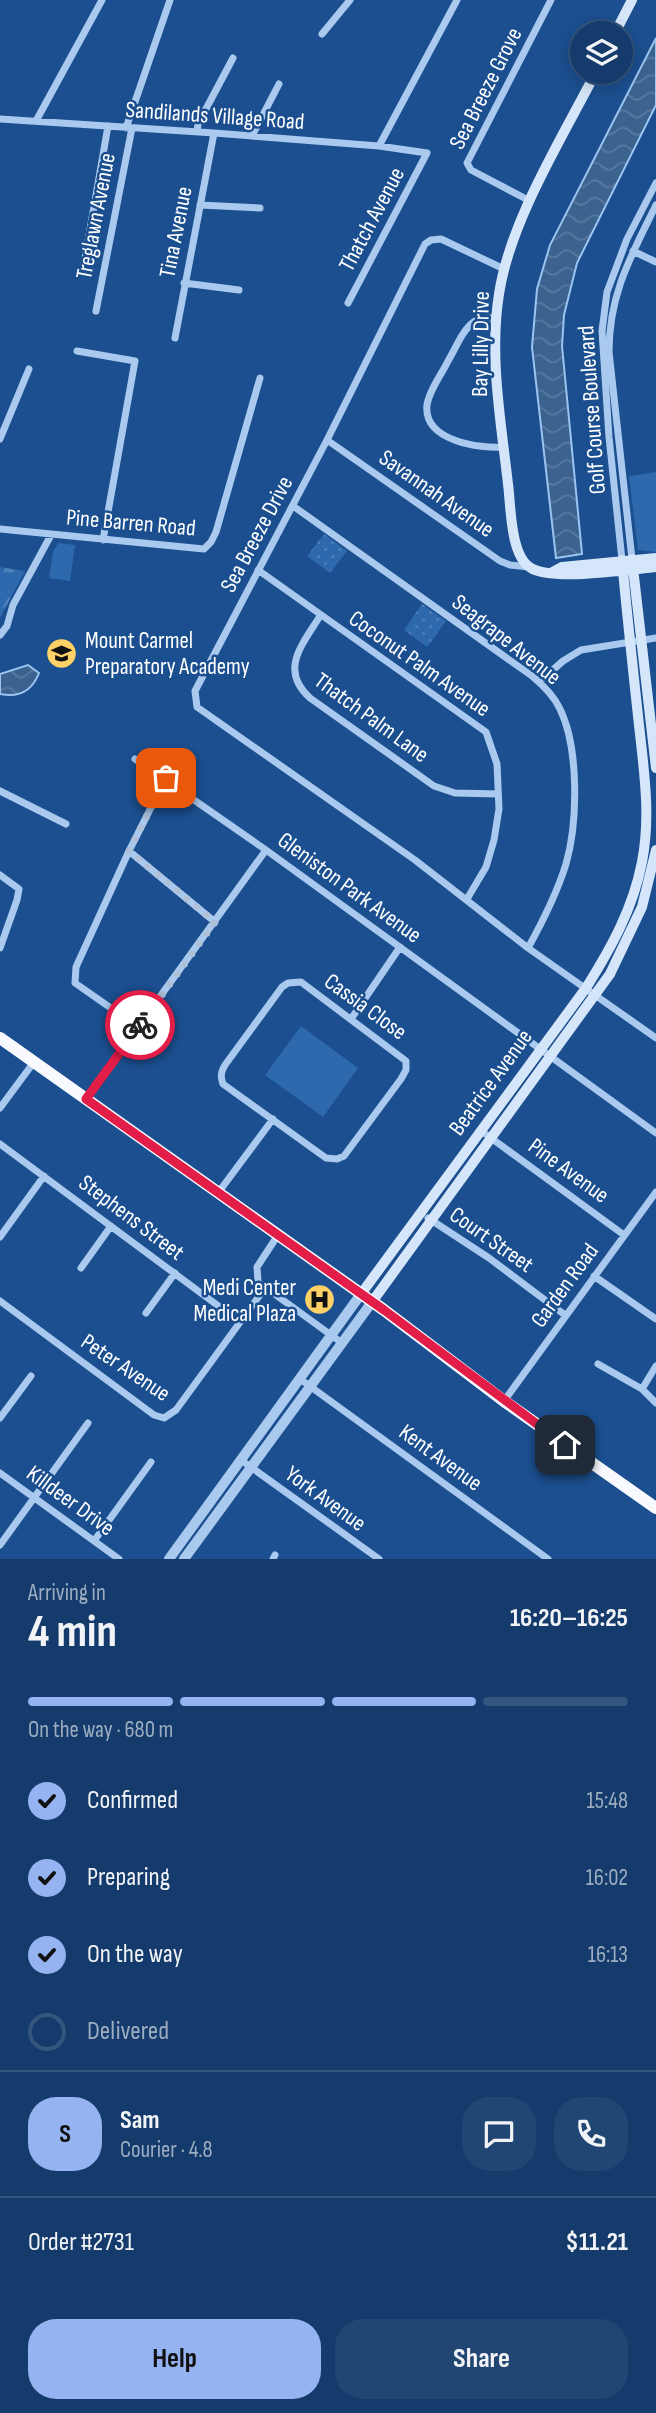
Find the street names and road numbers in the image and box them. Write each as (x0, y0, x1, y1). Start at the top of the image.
street label: Sea Breeze Grove (443, 23, 528, 154)
street label: Sandilands Village Road (125, 96, 305, 136)
street label: Treglawn Avenue (70, 151, 122, 282)
street label: Thatch Avenue (333, 163, 411, 276)
street label: Tina Avenue (153, 184, 199, 280)
street label: Bay Lilly Drive (466, 291, 496, 397)
street label: Golf Course Boulevard (572, 325, 612, 495)
street label: Savannah Avenue (373, 444, 499, 544)
street label: Sea Breeze Drive (215, 472, 299, 597)
street label: Pine Barren Road (65, 503, 197, 543)
street label: Seagrape Avenue (446, 588, 567, 691)
street label: Coconut Palm Avenue (343, 605, 496, 723)
street label: Thatch Palm Lane (309, 667, 434, 769)
street label: Gleniston Park Avenue (272, 826, 427, 949)
street label: Cassia Close (319, 968, 412, 1046)
street label: Beatrice Avenue (443, 1024, 539, 1141)
street label: Pine Avenue (523, 1132, 614, 1209)
street label: Stephens Street (73, 1169, 190, 1267)
street label: Court Street (444, 1201, 539, 1279)
street label: Garden Road (525, 1238, 605, 1333)
street label: Peter Avenue (76, 1328, 175, 1408)
street label: Kent Avenue (393, 1418, 488, 1497)
street label: Killdeer Drive (21, 1460, 120, 1542)
street label: York Avenue (279, 1460, 371, 1538)

